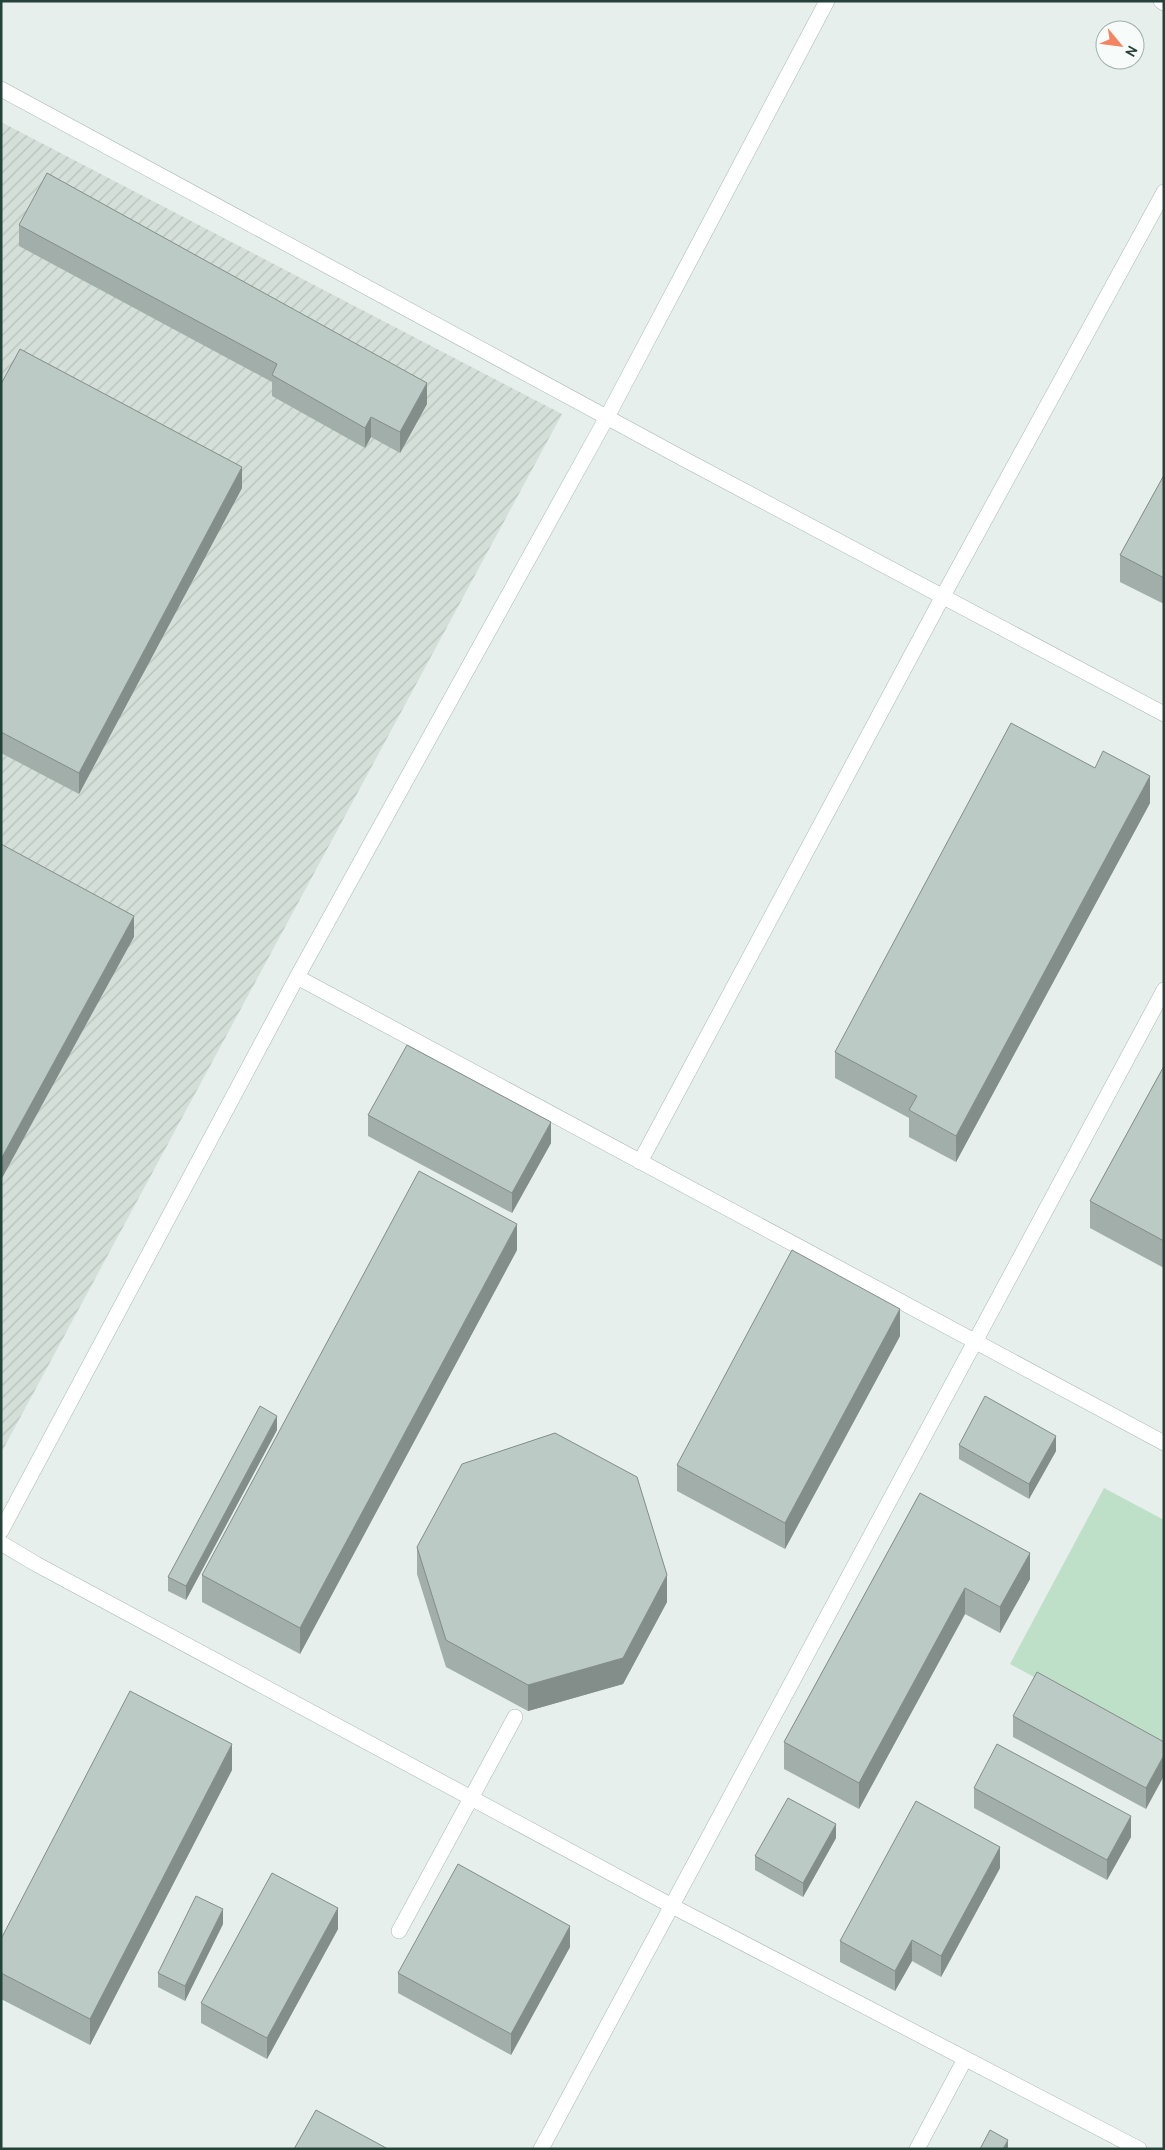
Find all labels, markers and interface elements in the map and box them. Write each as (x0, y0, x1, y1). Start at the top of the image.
north arrow (1095, 20, 1145, 70)
text: N (1121, 43, 1142, 60)

